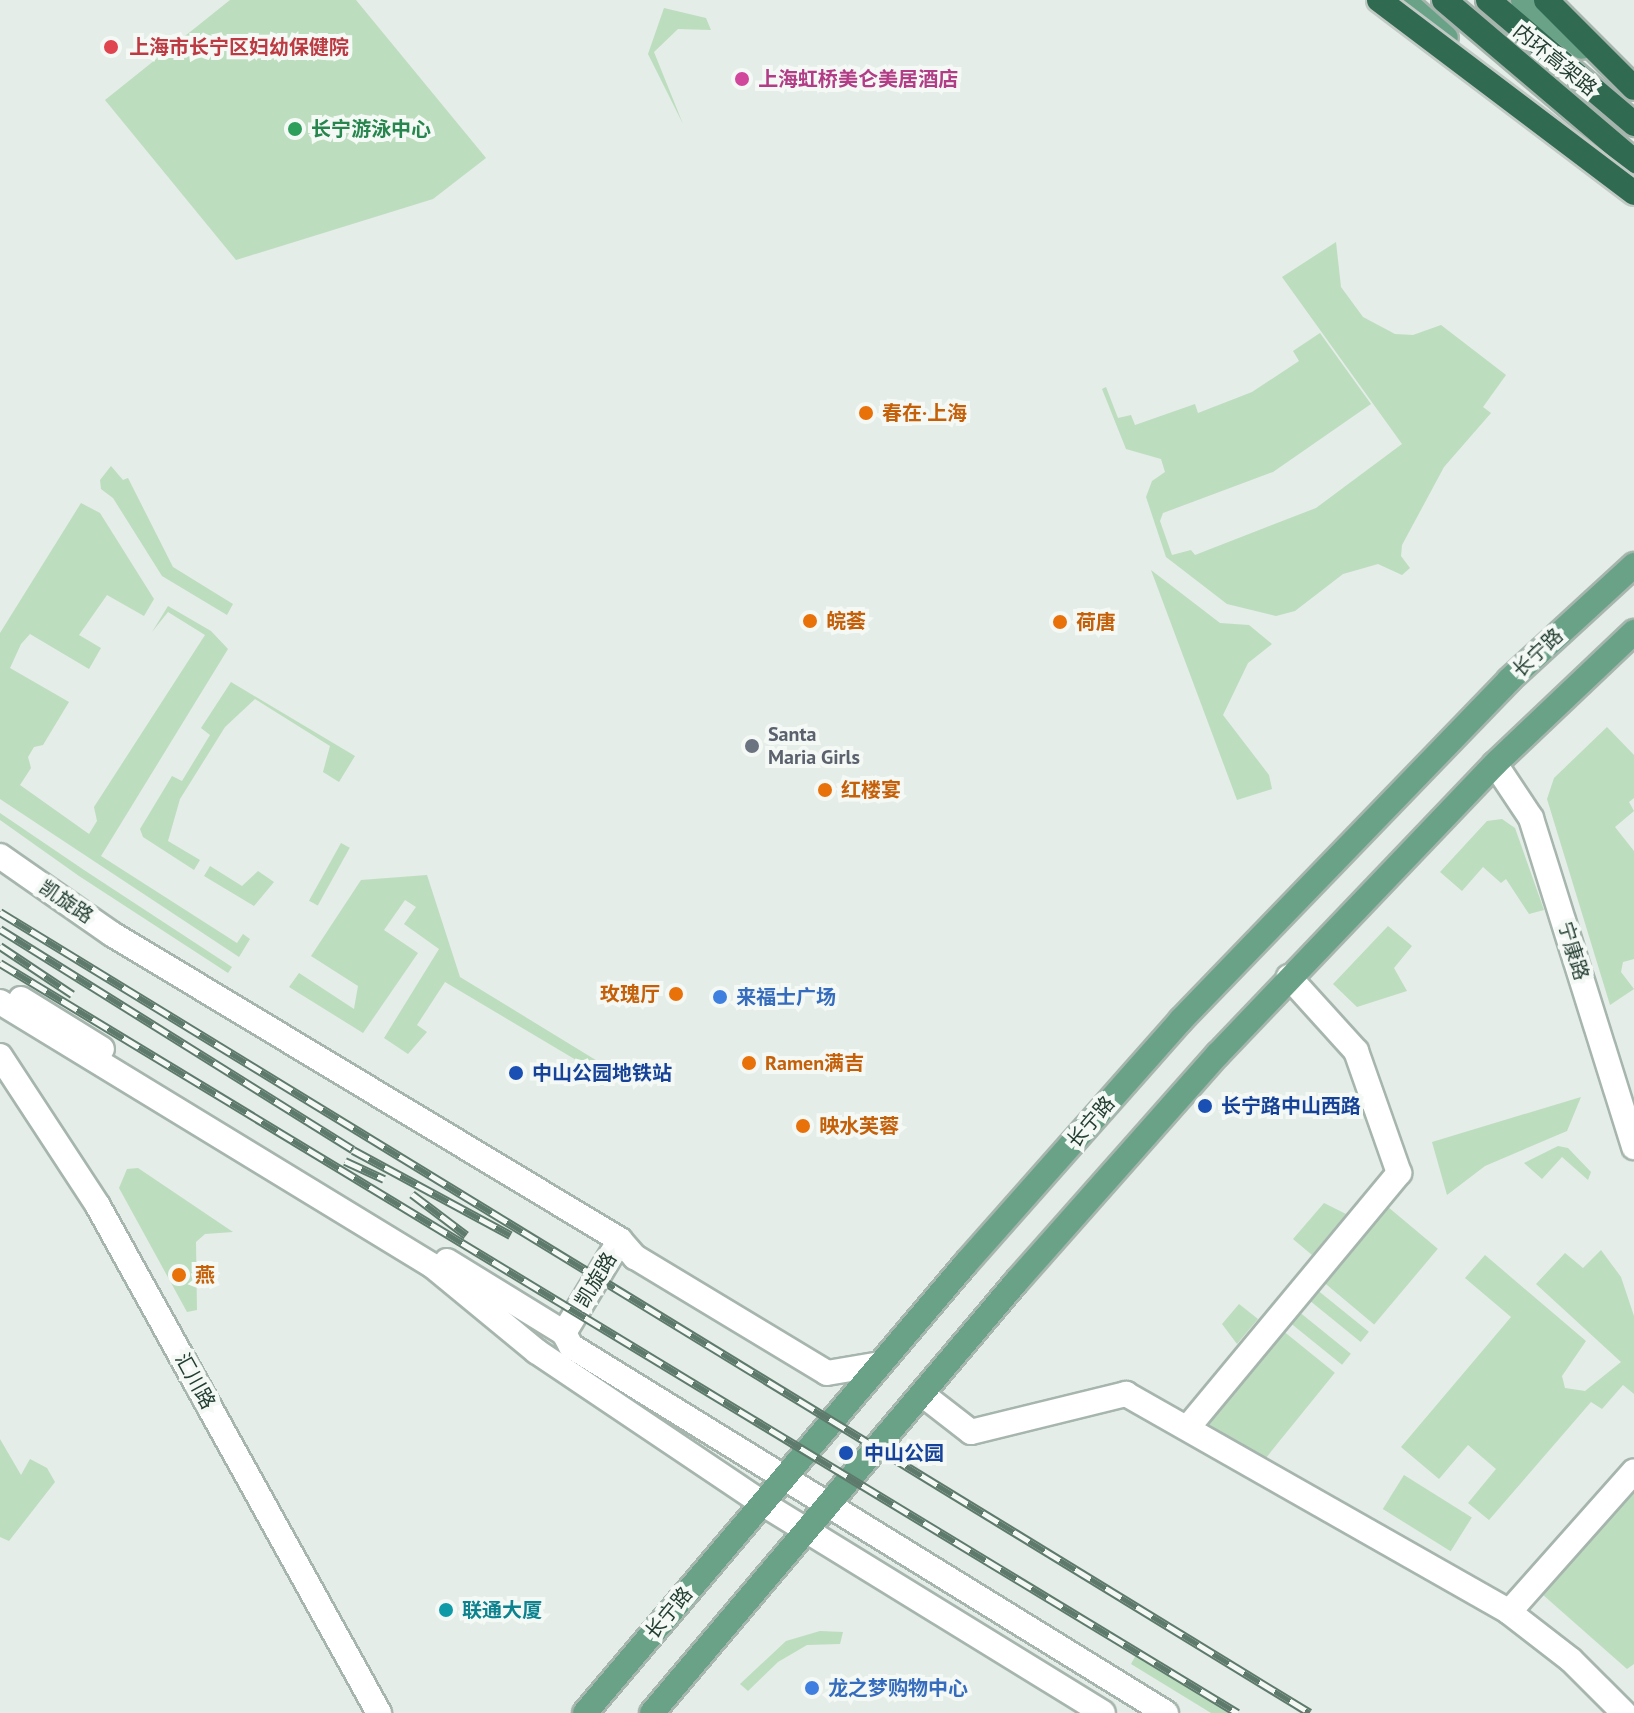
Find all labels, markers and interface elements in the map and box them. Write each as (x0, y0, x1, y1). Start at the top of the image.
street label: 内环高架路 (1509, 19, 1601, 101)
place label: 上海市长宁区妇幼保健院 (129, 35, 349, 59)
marker: 上海市长宁区妇幼保健院 (100, 36, 122, 58)
place label: 上海虹桥美仑美居酒店 (758, 67, 958, 91)
marker: 上海虹桥美仑美居酒店 (733, 70, 751, 88)
place label: 长宁游泳中心 (311, 117, 431, 141)
marker: 长宁游泳中心 (286, 120, 304, 138)
place label: 春在·上海 (882, 401, 967, 425)
marker: 春在·上海 (857, 404, 875, 422)
place label: 皖荟 (826, 609, 866, 633)
place label: 荷唐 (1076, 610, 1116, 634)
marker: 皖荟 (801, 612, 819, 630)
marker: 荷唐 (1051, 613, 1069, 631)
street label: 长宁路 (1508, 624, 1568, 682)
place label: Santa Maria Girls (768, 722, 860, 769)
marker: Santa Maria Girls (743, 737, 761, 755)
place label: 红楼宴 (841, 778, 901, 802)
marker: 红楼宴 (816, 781, 834, 799)
street label: 凯旋路 (34, 875, 98, 929)
street label: 宁康路 (1553, 919, 1593, 983)
place label: 玫瑰厅 (600, 982, 660, 1006)
marker: 玫瑰厅 (667, 985, 685, 1003)
place label: 来福士广场 (736, 985, 836, 1009)
marker: 来福士广场 (711, 988, 729, 1006)
place label: Ramen满吉 (765, 1051, 864, 1075)
marker: Ramen满吉 (740, 1054, 758, 1072)
place label: 中山公园地铁站 (532, 1061, 672, 1085)
marker: 中山公园地铁站 (507, 1064, 525, 1082)
street label: 长宁路 (1062, 1091, 1120, 1153)
place label: 长宁路中山西路 (1221, 1094, 1361, 1118)
marker: 长宁路中山西路 (1196, 1097, 1214, 1115)
place label: 映水芙蓉 (819, 1114, 899, 1138)
marker: 映水芙蓉 (794, 1117, 812, 1135)
street label: 凯旋路 (570, 1248, 622, 1312)
place label: 燕 (195, 1263, 215, 1287)
marker: 燕 (170, 1266, 188, 1284)
street label: 汇川路 (170, 1349, 220, 1413)
place label: 中山公园 (864, 1441, 944, 1465)
marker: 中山公园 (835, 1442, 857, 1464)
street label: 长宁路 (641, 1582, 697, 1644)
place label: 联通大厦 (462, 1598, 542, 1622)
marker: 联通大厦 (437, 1601, 455, 1619)
place label: 龙之梦购物中心 (828, 1676, 968, 1700)
marker: 龙之梦购物中心 (803, 1679, 821, 1697)

